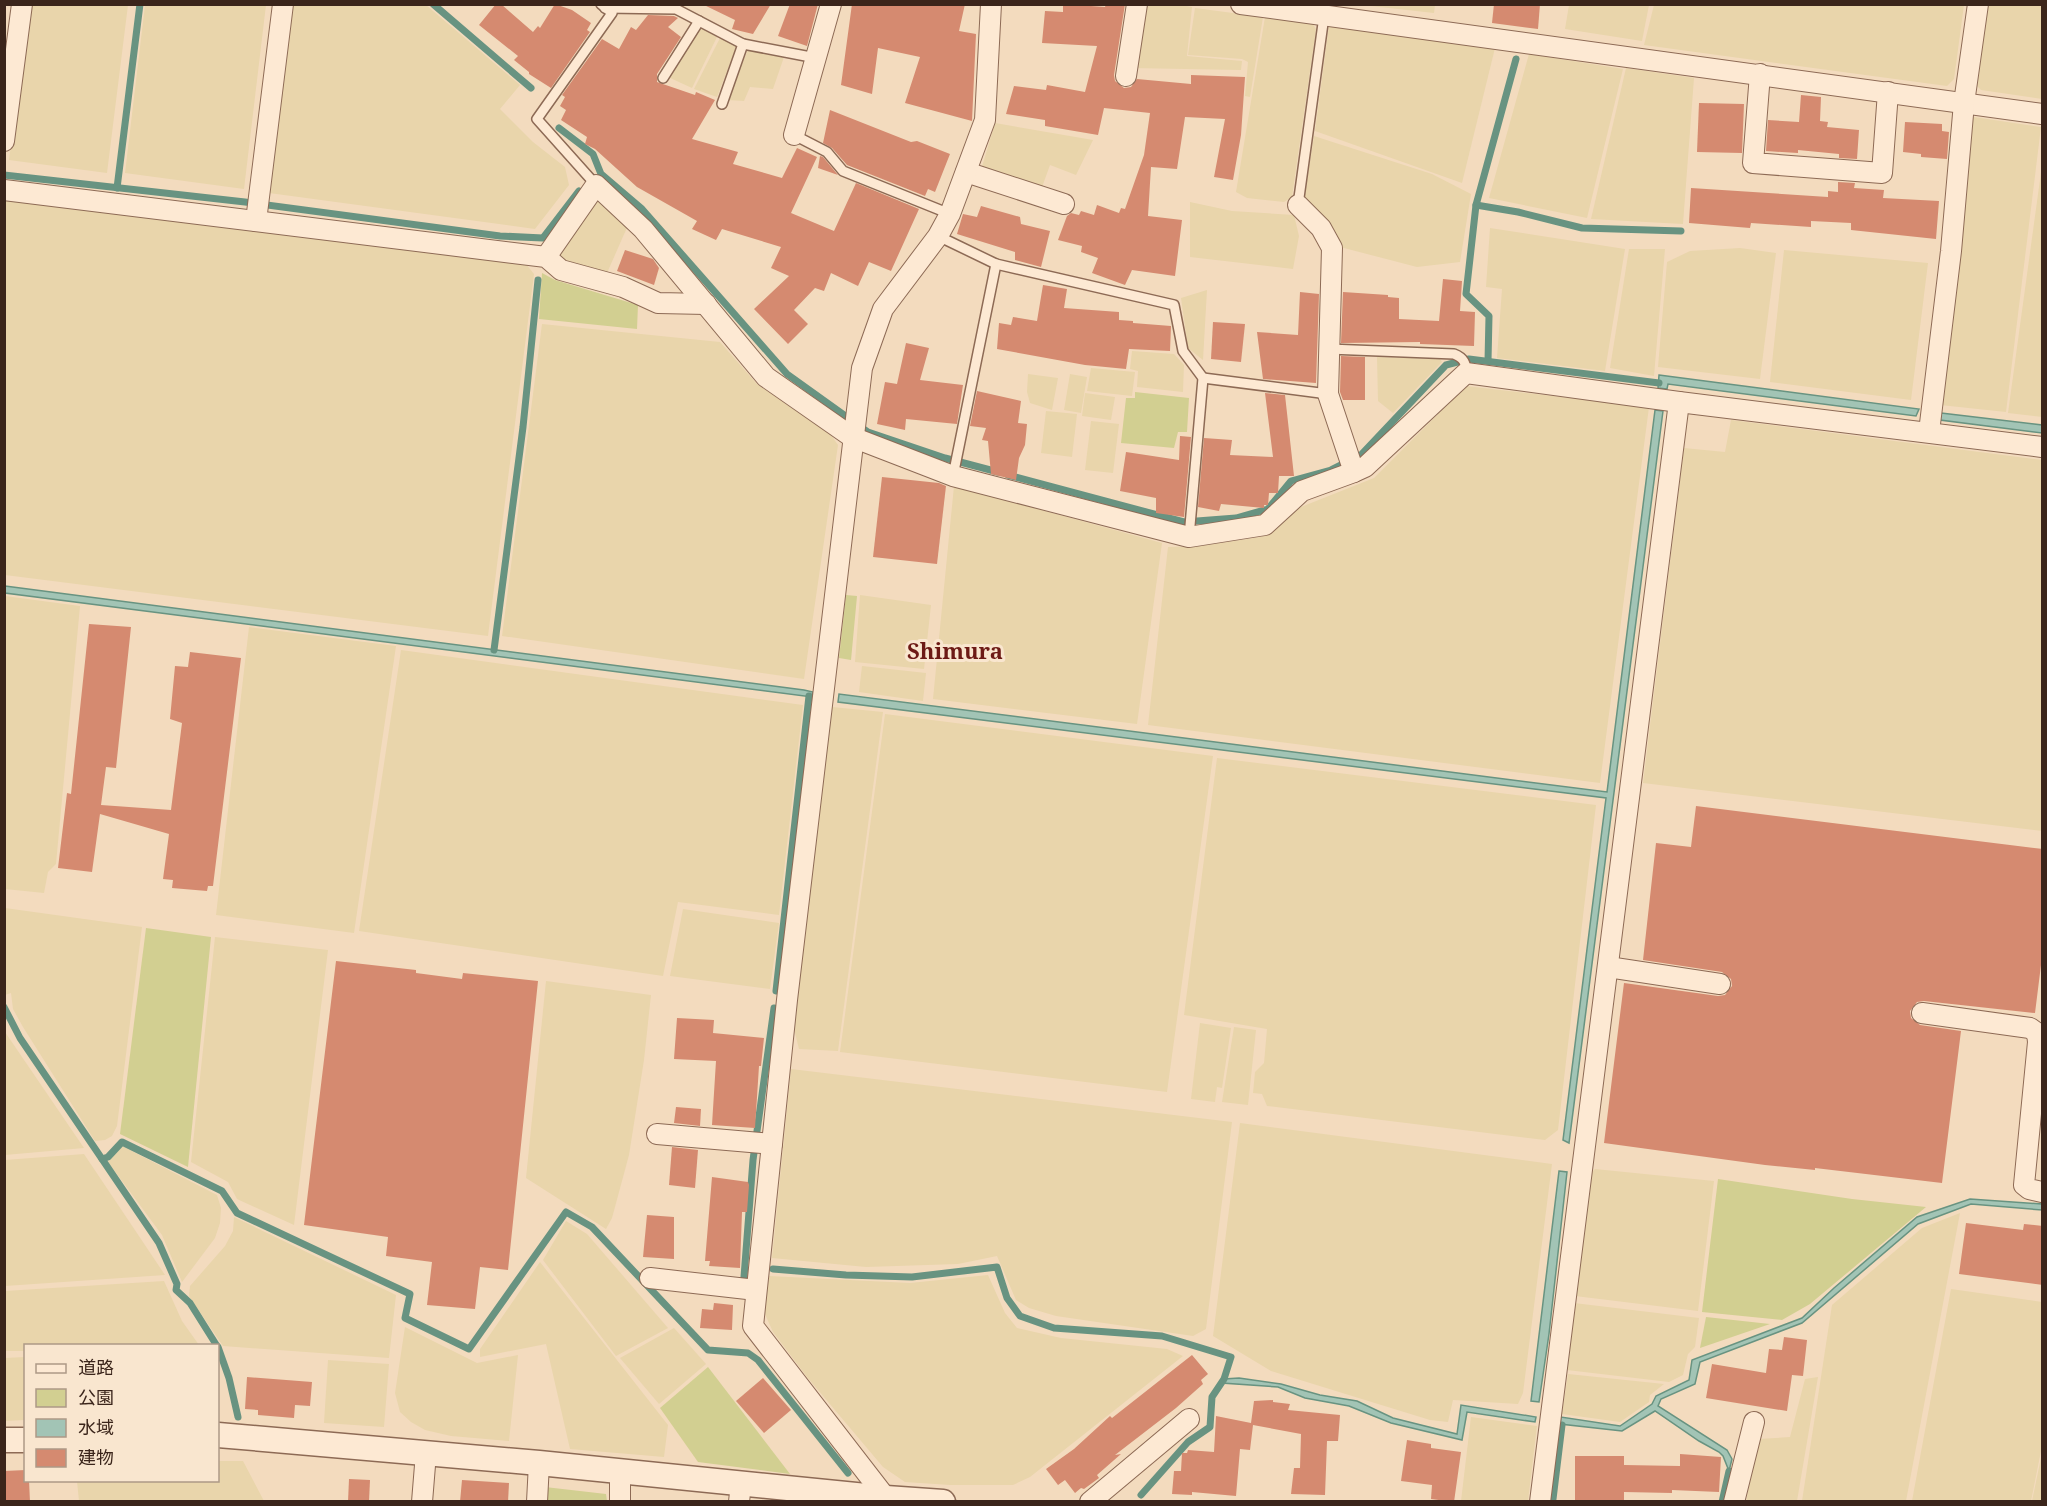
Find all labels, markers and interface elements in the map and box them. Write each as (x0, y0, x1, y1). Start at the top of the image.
district label: Shimura (907, 635, 1003, 665)
legend (24, 1344, 219, 1482)
text: 道路 (78, 1355, 114, 1379)
text: 公園 (78, 1385, 114, 1409)
text: 水域 (78, 1415, 114, 1439)
text: 建物 (78, 1445, 114, 1469)

